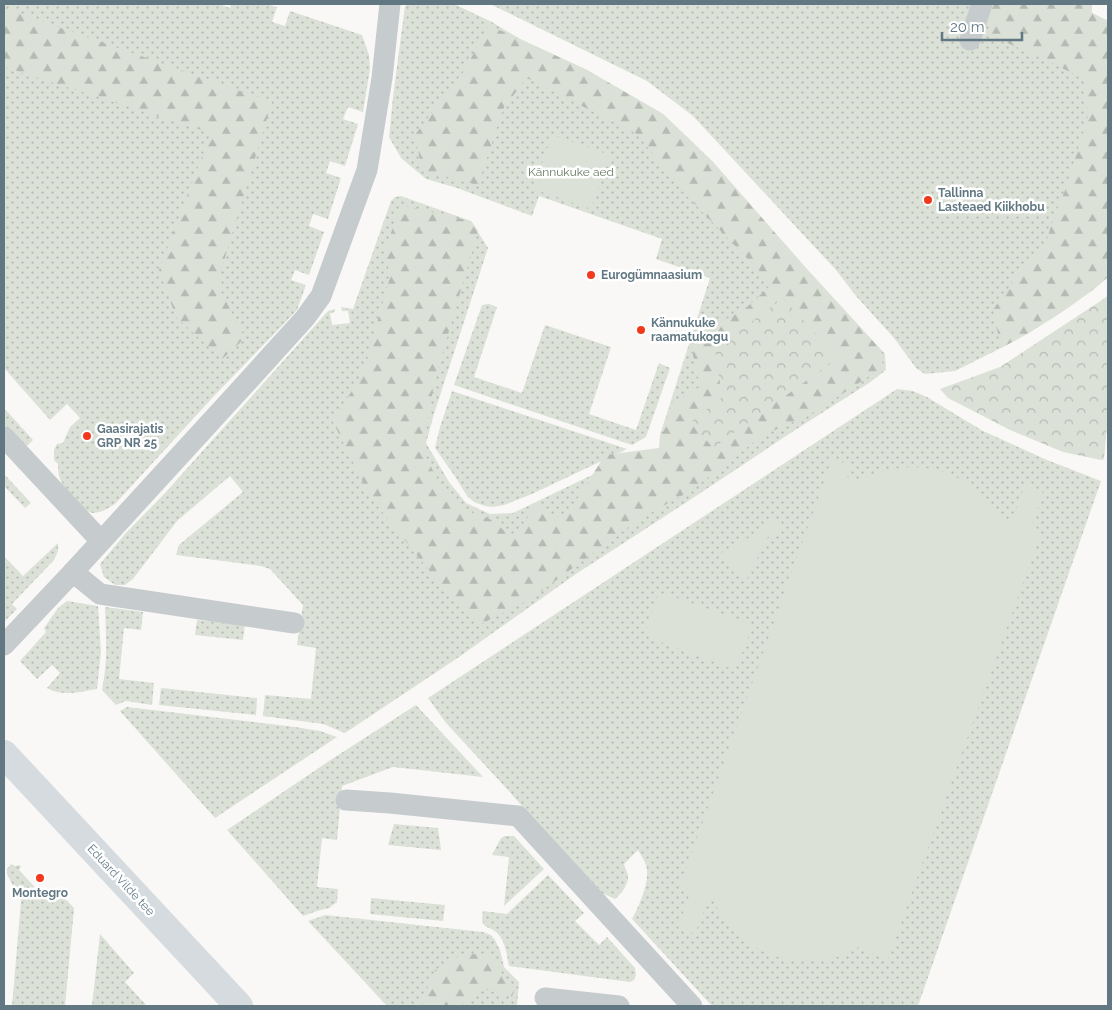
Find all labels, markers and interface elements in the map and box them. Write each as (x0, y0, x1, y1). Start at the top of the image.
scale bar (942, 10, 1022, 42)
text: 20 m (950, 18, 985, 36)
park label: Kännukuke aed (528, 165, 614, 179)
place label: Tallinna Lasteaed Kiikhobu (938, 186, 1045, 214)
marker: Tallinna Lasteaed Kiikhobu (922, 194, 934, 206)
place label: Eurogümnaasium (601, 268, 702, 282)
marker: Eurogümnaasium (585, 269, 597, 281)
place label: Kännukuke raamatukogu (651, 316, 728, 344)
marker: Kännukuke raamatukogu (635, 324, 647, 336)
place label: Gaasirajatis GRP NR 25 (97, 422, 164, 450)
marker: Gaasirajatis GRP NR 25 (81, 430, 93, 442)
street label: Eduard Vilde tee (84, 842, 158, 918)
marker: Montegro (34, 872, 46, 884)
place label: Montegro (12, 886, 68, 900)

